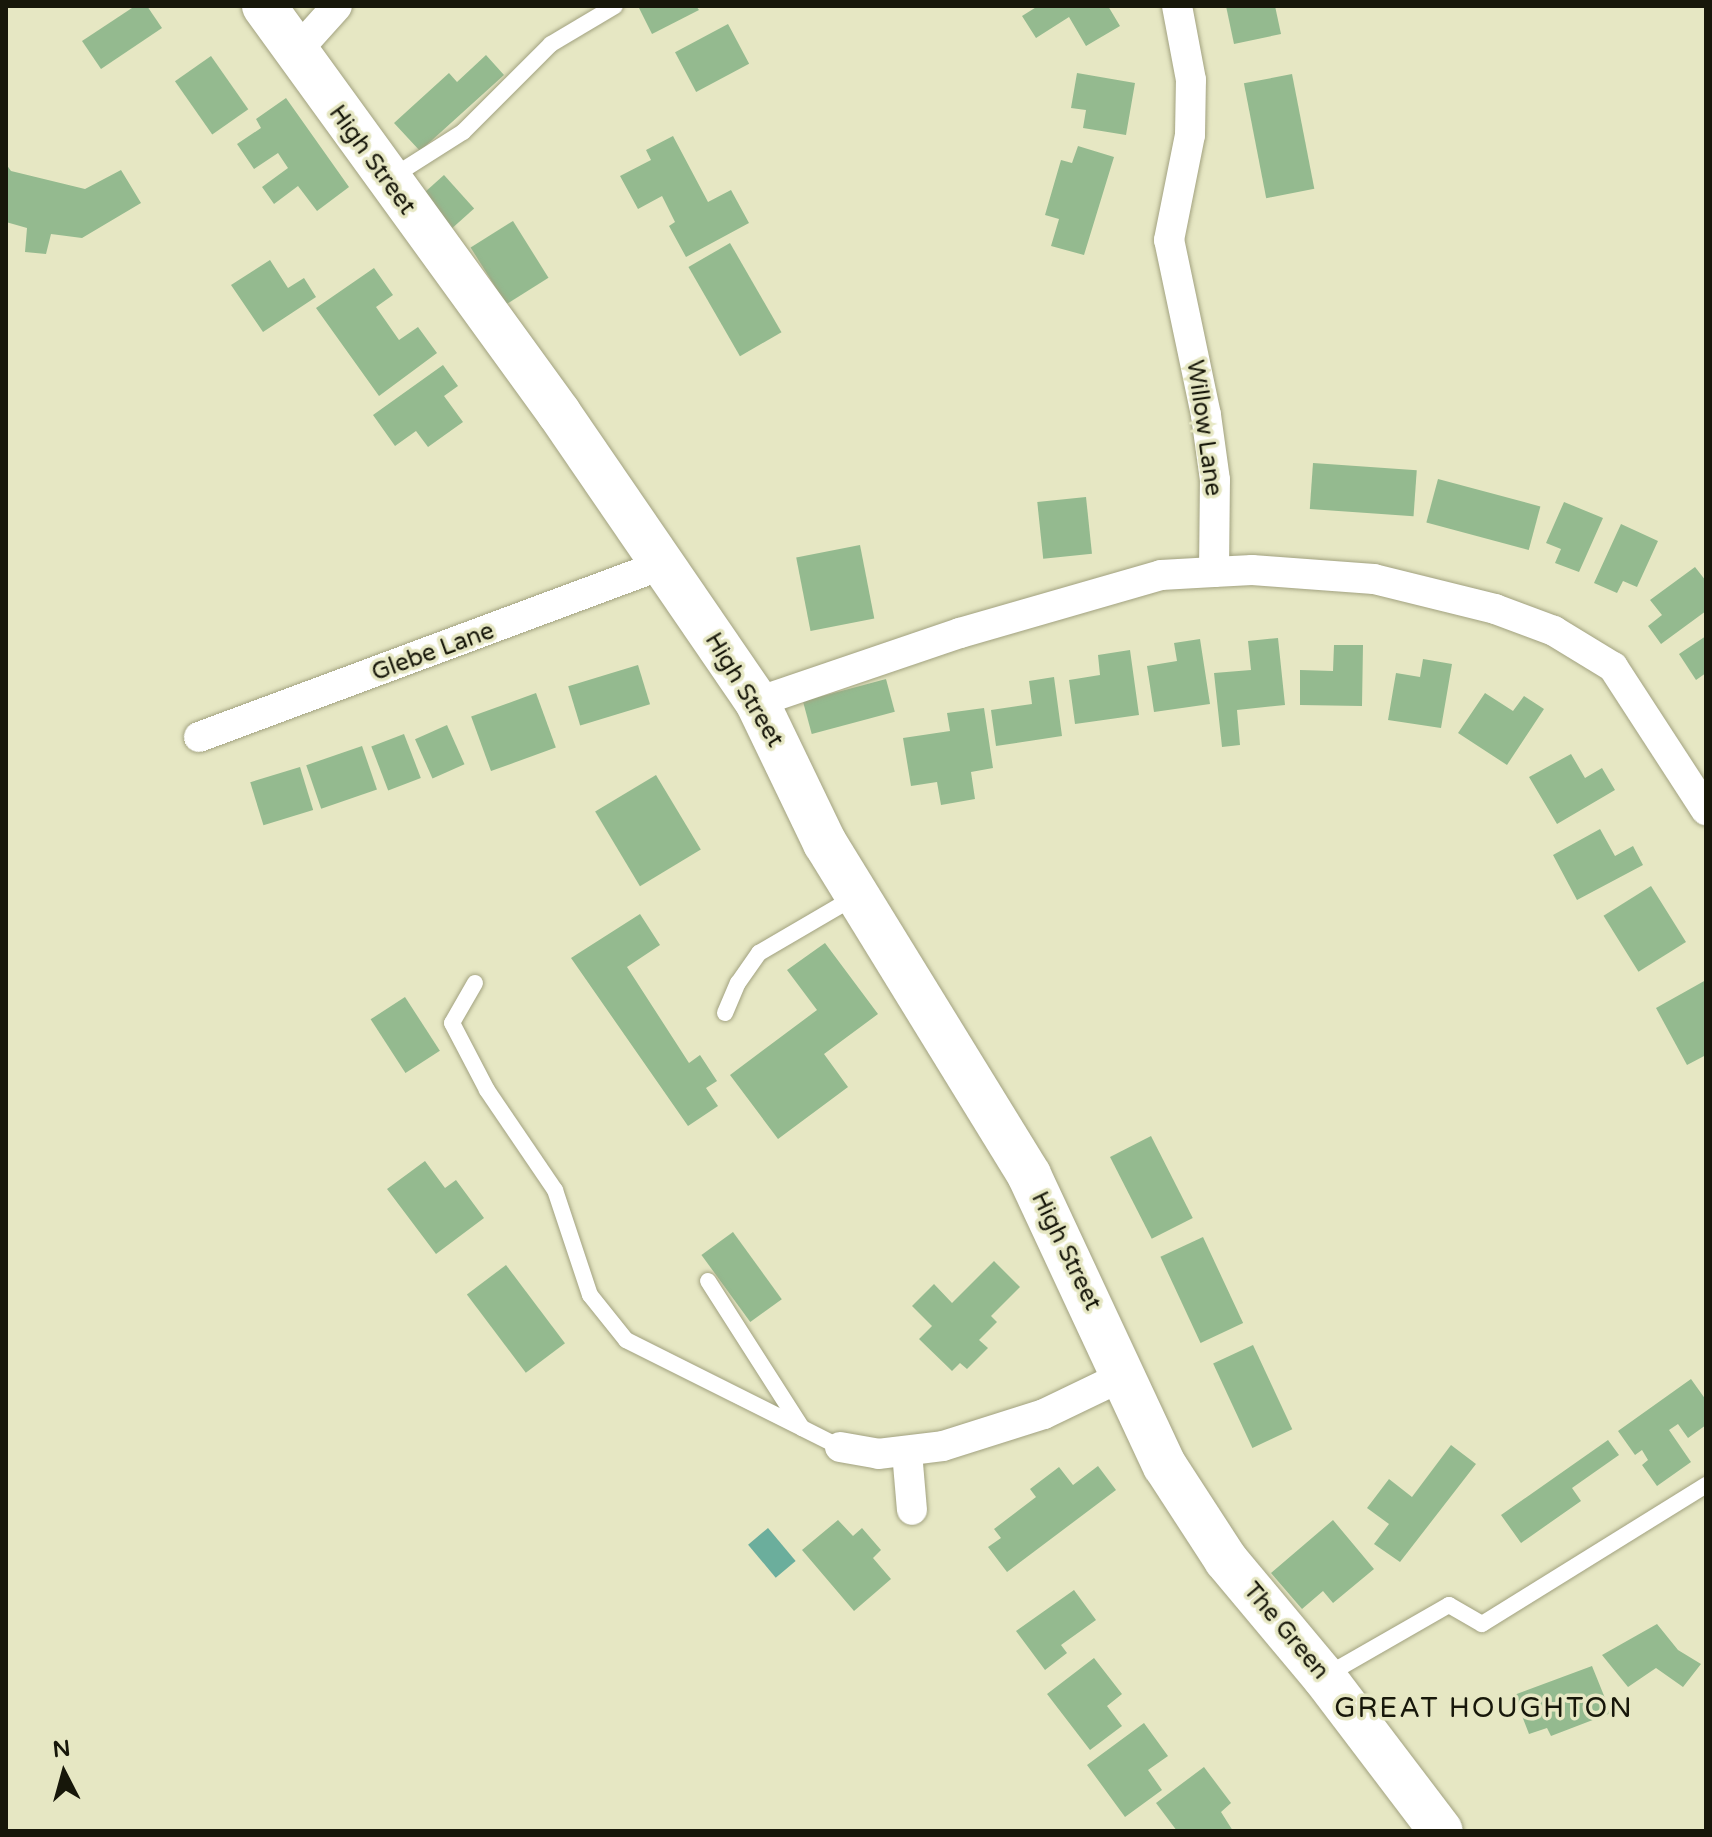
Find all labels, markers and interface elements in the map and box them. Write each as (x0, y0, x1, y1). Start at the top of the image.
street label: High Street (323, 100, 421, 220)
street label: Willow Lane (1180, 358, 1228, 498)
street label: Glebe Lane (368, 617, 498, 687)
street label: High Street (699, 628, 789, 752)
street label: High Street (1025, 1187, 1107, 1315)
street label: The Green (1237, 1577, 1335, 1685)
district label: GREAT HOUGHTON (1334, 1691, 1634, 1725)
north arrow (24, 1733, 104, 1813)
text: N (51, 1735, 72, 1763)

